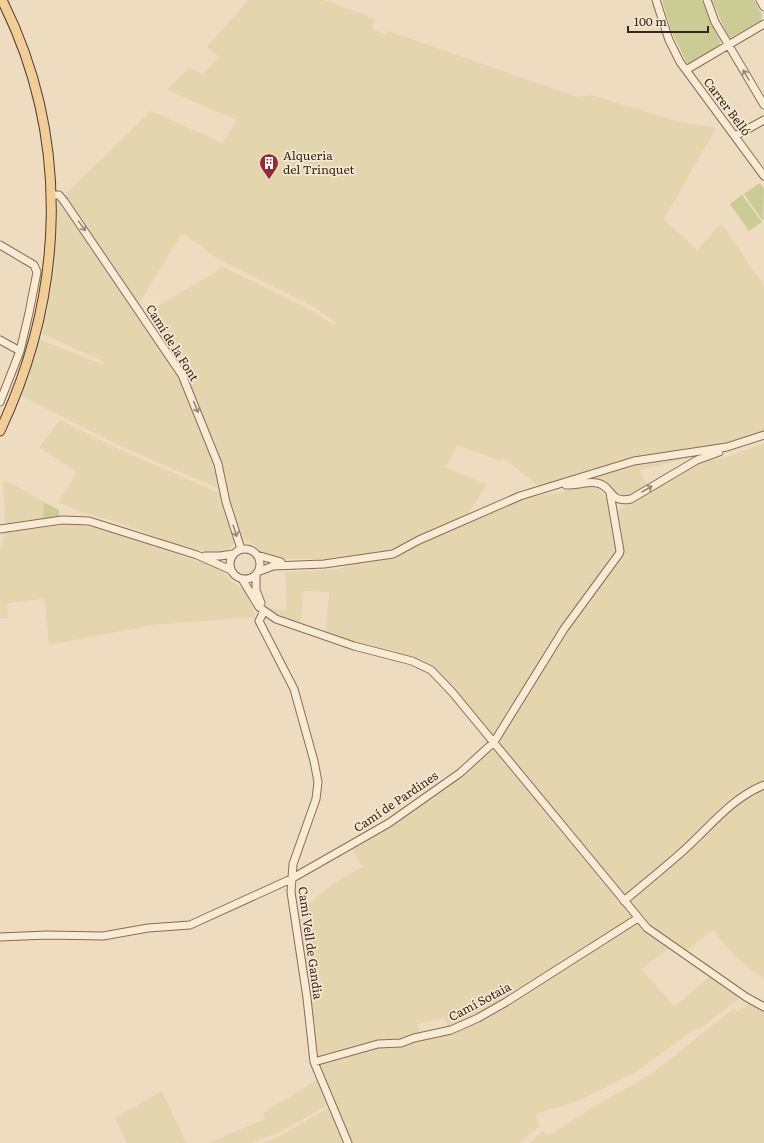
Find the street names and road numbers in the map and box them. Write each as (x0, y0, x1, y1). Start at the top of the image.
street label: Carrer Belló (700, 73, 756, 139)
street label: Camí de la Font (142, 301, 204, 385)
street label: Camí de Pardines (350, 766, 442, 836)
street label: Camí Vell de Gandia (294, 885, 328, 1001)
street label: Camí Sotaia (445, 977, 514, 1025)

